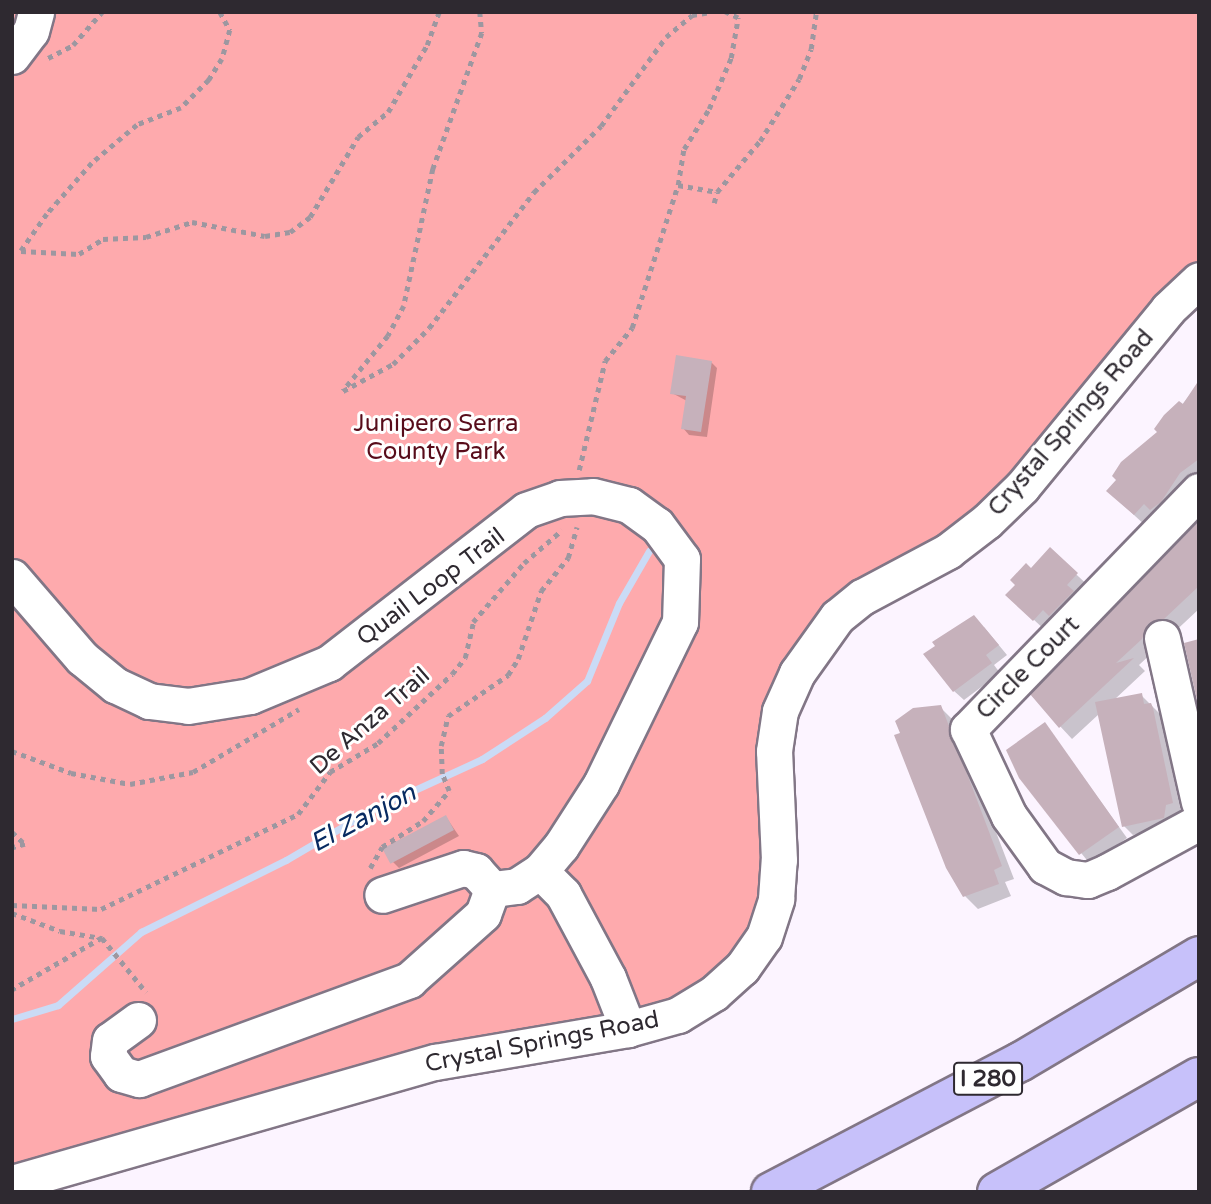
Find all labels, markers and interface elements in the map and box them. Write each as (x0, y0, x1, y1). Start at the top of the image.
street label: Crystal Springs Road (982, 324, 1160, 522)
park label: Junipero Serra County Park (353, 410, 519, 466)
street label: Quail Loop Trail (351, 522, 511, 652)
street label: Circle Court (970, 610, 1086, 726)
street label: De Anza Trail (304, 661, 436, 781)
water label: El Zanjon (305, 777, 421, 859)
street label: Crystal Springs Road (423, 1005, 661, 1079)
road number: I 280 (953, 1060, 1023, 1098)

